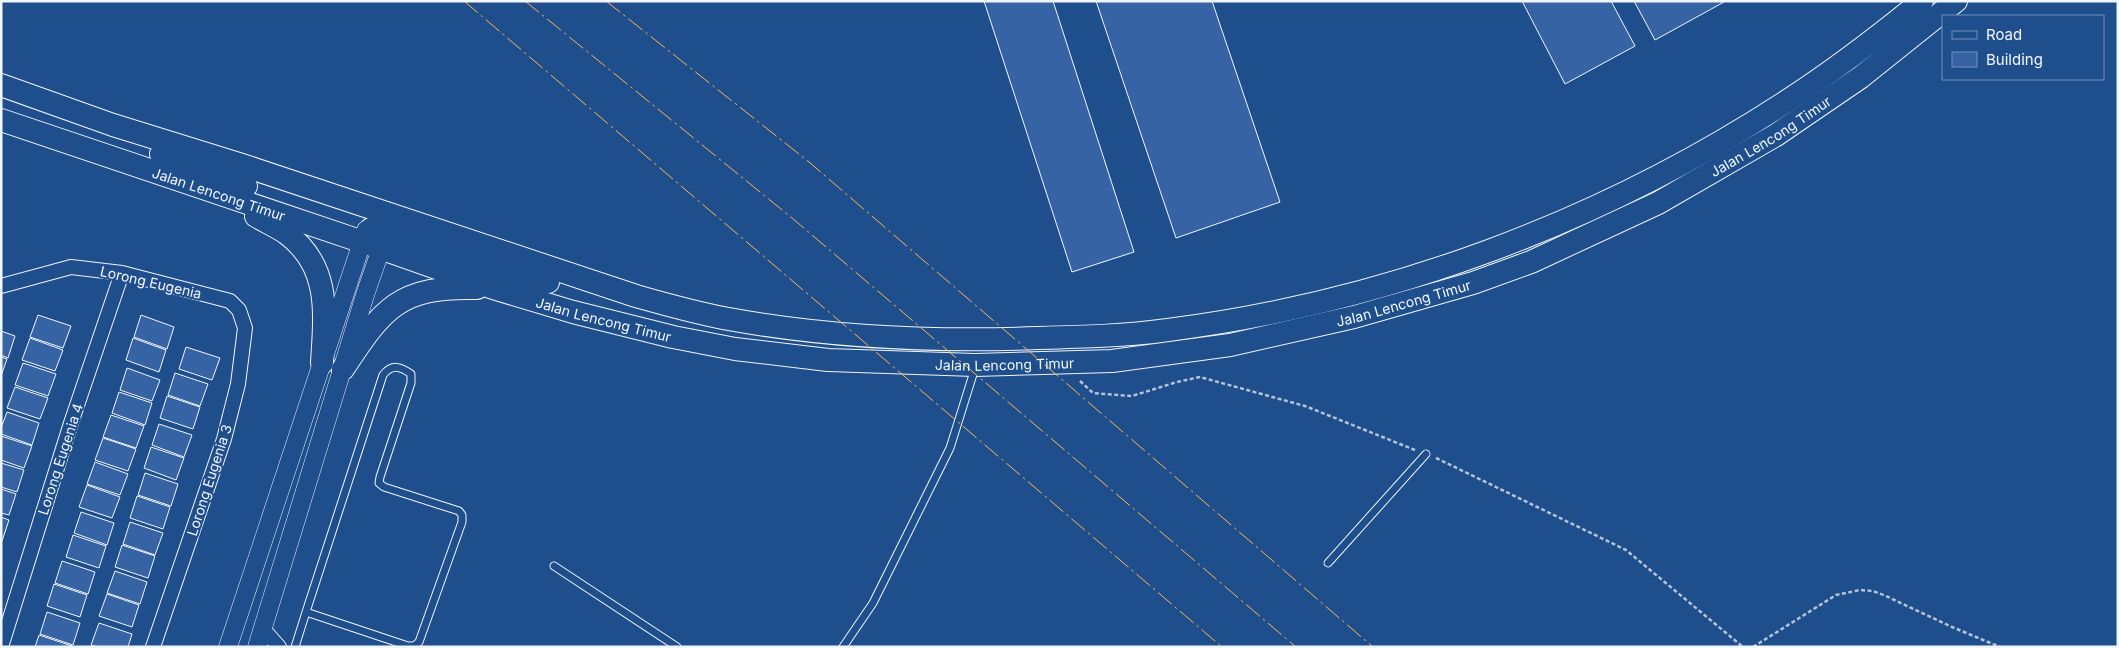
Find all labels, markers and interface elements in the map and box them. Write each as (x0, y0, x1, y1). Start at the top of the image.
legend (1942, 15, 2104, 80)
text: Road (1986, 25, 2022, 44)
text: Building (1986, 50, 2043, 69)
street label: Jalan Lencong Timur (1707, 92, 1834, 180)
street label: Jalan Lencong Timur (150, 163, 288, 224)
street label: Lorong Eugenia (99, 262, 203, 302)
street label: Jalan Lencong Timur (1334, 276, 1473, 329)
street label: Jalan Lencong Timur (534, 293, 673, 345)
street label: Jalan Lencong Timur (935, 354, 1074, 374)
street label: Lorong Eugenia 4 (34, 401, 86, 517)
street label: Lorong Eugenia 3 (183, 422, 235, 538)

